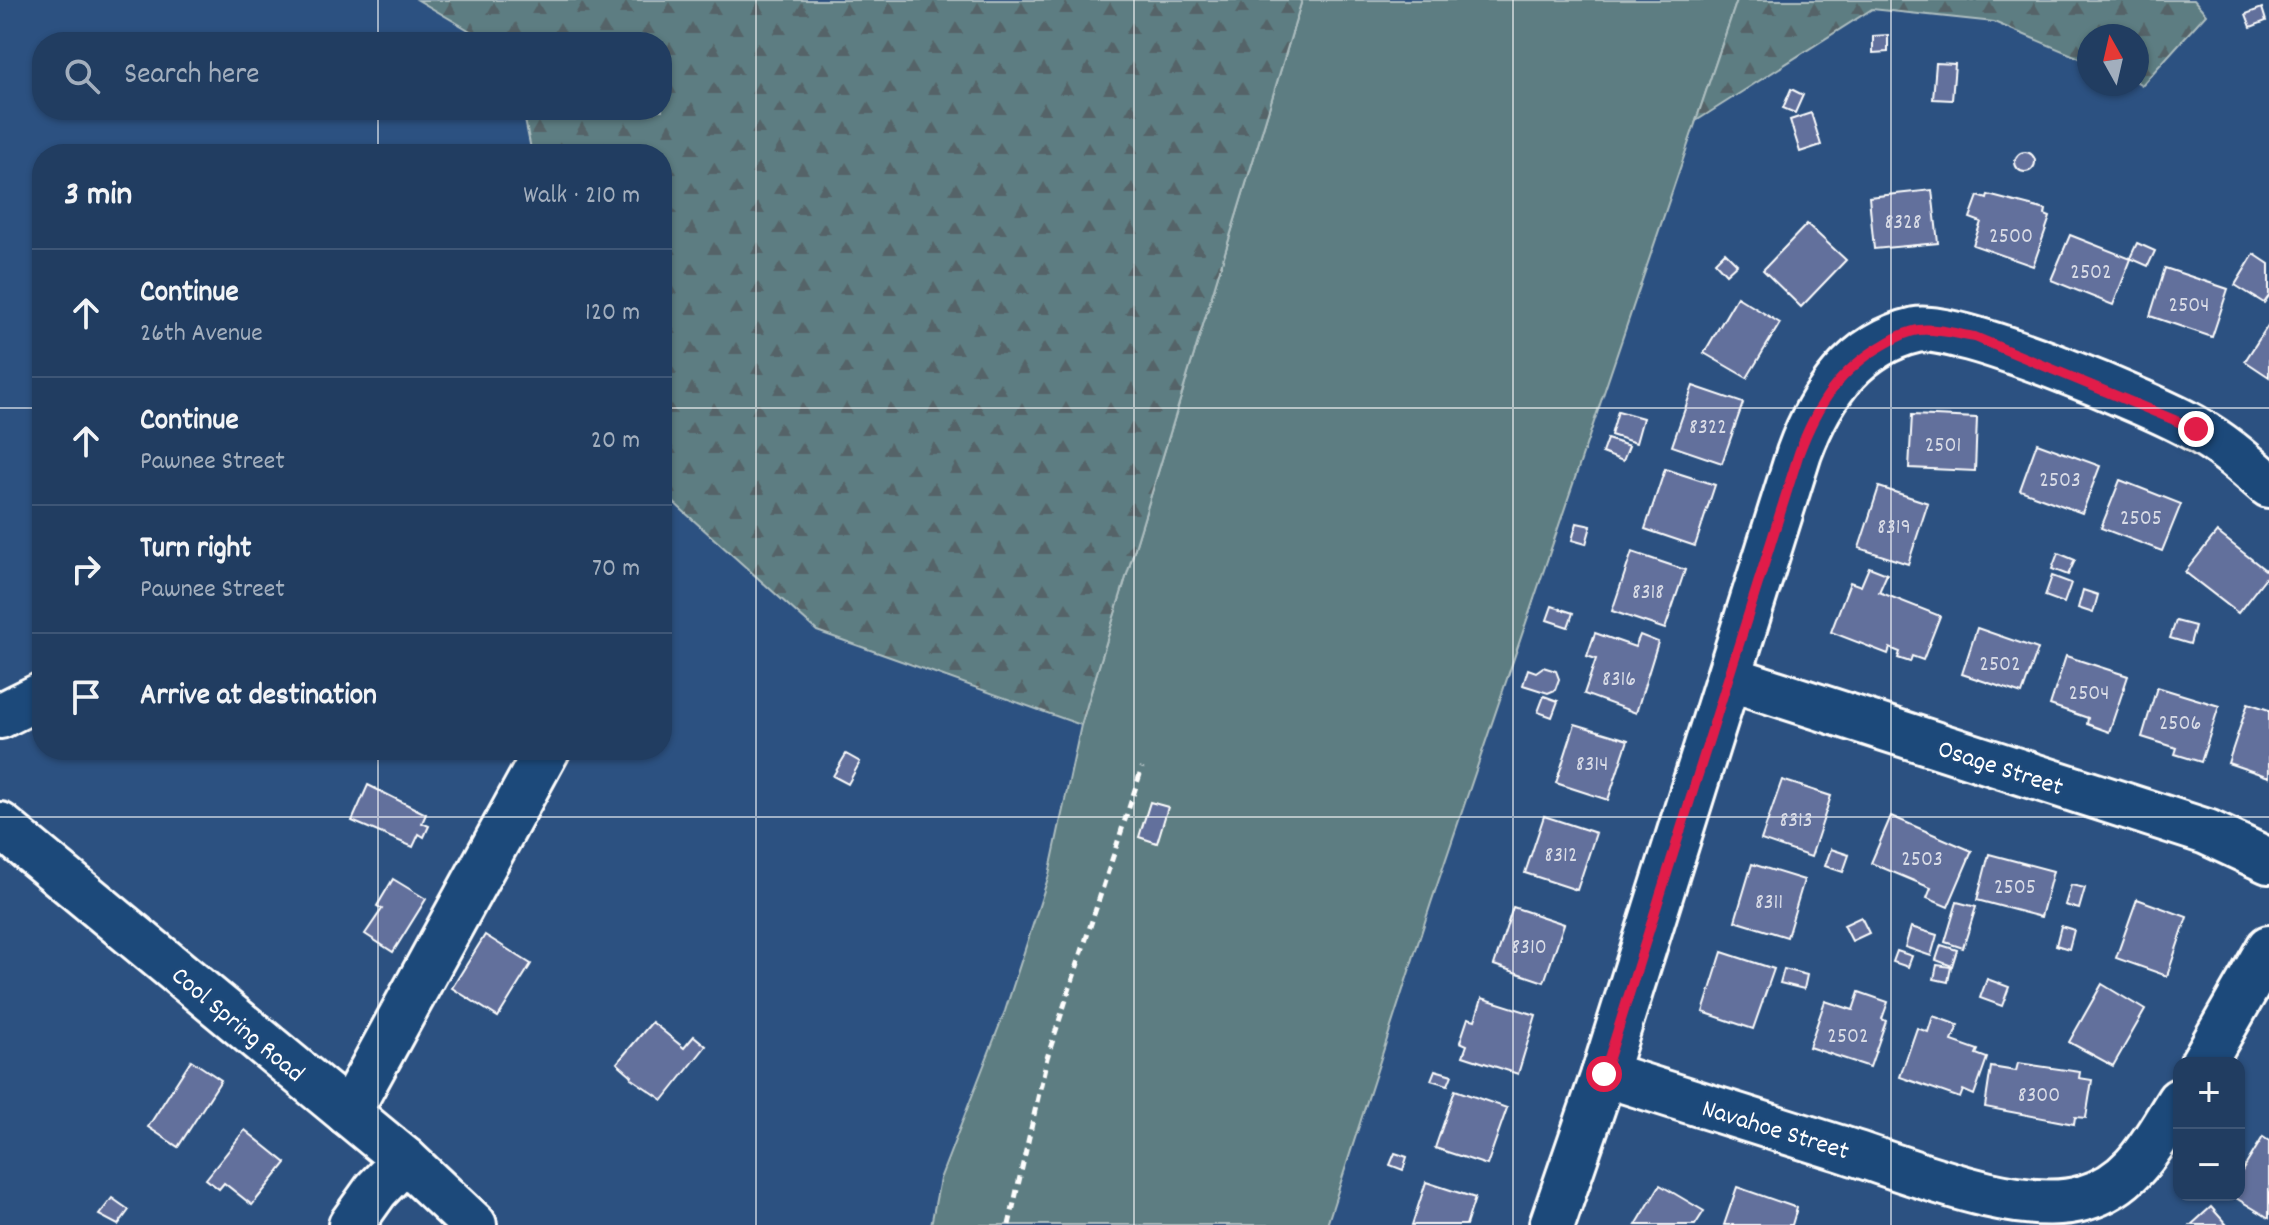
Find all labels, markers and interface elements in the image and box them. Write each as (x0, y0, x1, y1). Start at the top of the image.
north arrow (2077, 24, 2149, 96)
search box (32, 32, 672, 120)
icon: search (60, 54, 104, 98)
text: Search here (124, 55, 260, 98)
text: 3 min (64, 172, 132, 221)
text: Walk · 210 m (523, 178, 640, 215)
house number: 8328 (1884, 208, 1922, 239)
house number: 2500 (1989, 222, 2033, 253)
house number: 2502 (2070, 258, 2112, 289)
text: Continue (140, 273, 239, 316)
icon: ahead (64, 291, 108, 335)
house number: 2504 (2169, 291, 2209, 322)
text: 120 m (585, 295, 640, 332)
text: 26th Avenue (140, 316, 263, 353)
text: Continue (140, 401, 239, 444)
route end (2178, 411, 2214, 447)
house number: 8322 (1689, 413, 1727, 444)
icon: ahead (64, 419, 108, 463)
text: 20 m (591, 423, 640, 460)
house number: 2501 (1925, 431, 1961, 462)
text: Pawnee Street (140, 444, 285, 481)
house number: 2503 (2039, 466, 2081, 497)
house number: 2505 (2120, 504, 2162, 535)
house number: 8319 (1877, 513, 1911, 544)
text: Turn right (140, 529, 251, 572)
icon: right (64, 547, 108, 591)
text: 70 m (592, 551, 640, 588)
text: Pawnee Street (140, 572, 285, 609)
house number: 8318 (1632, 578, 1664, 609)
house number: 2502 (1979, 650, 2021, 681)
house number: 8316 (1602, 665, 1636, 696)
icon: arrive (64, 675, 108, 719)
text: Arrive at destination (140, 676, 377, 719)
house number: 2504 (2069, 679, 2109, 710)
house number: 2506 (2159, 709, 2201, 740)
street label: Osage Street (1932, 732, 2068, 807)
house number: 8314 (1576, 750, 1608, 781)
house number: 8313 (1779, 806, 1813, 837)
house number: 8312 (1544, 841, 1578, 872)
house number: 2503 (1901, 845, 1943, 876)
house number: 2505 (1994, 873, 2036, 904)
house number: 8311 (1755, 888, 1783, 919)
house number: 8310 (1511, 933, 1547, 964)
street label: Cool Spring Road (162, 959, 311, 1093)
house number: 2502 (1827, 1022, 1869, 1053)
route start (1586, 1056, 1622, 1092)
map controls (2173, 1057, 2245, 1201)
button: + (2173, 1057, 2245, 1129)
house number: 8300 (2018, 1081, 2060, 1112)
street label: Navahoe Street (1697, 1091, 1854, 1171)
button: − (2173, 1129, 2245, 1201)

